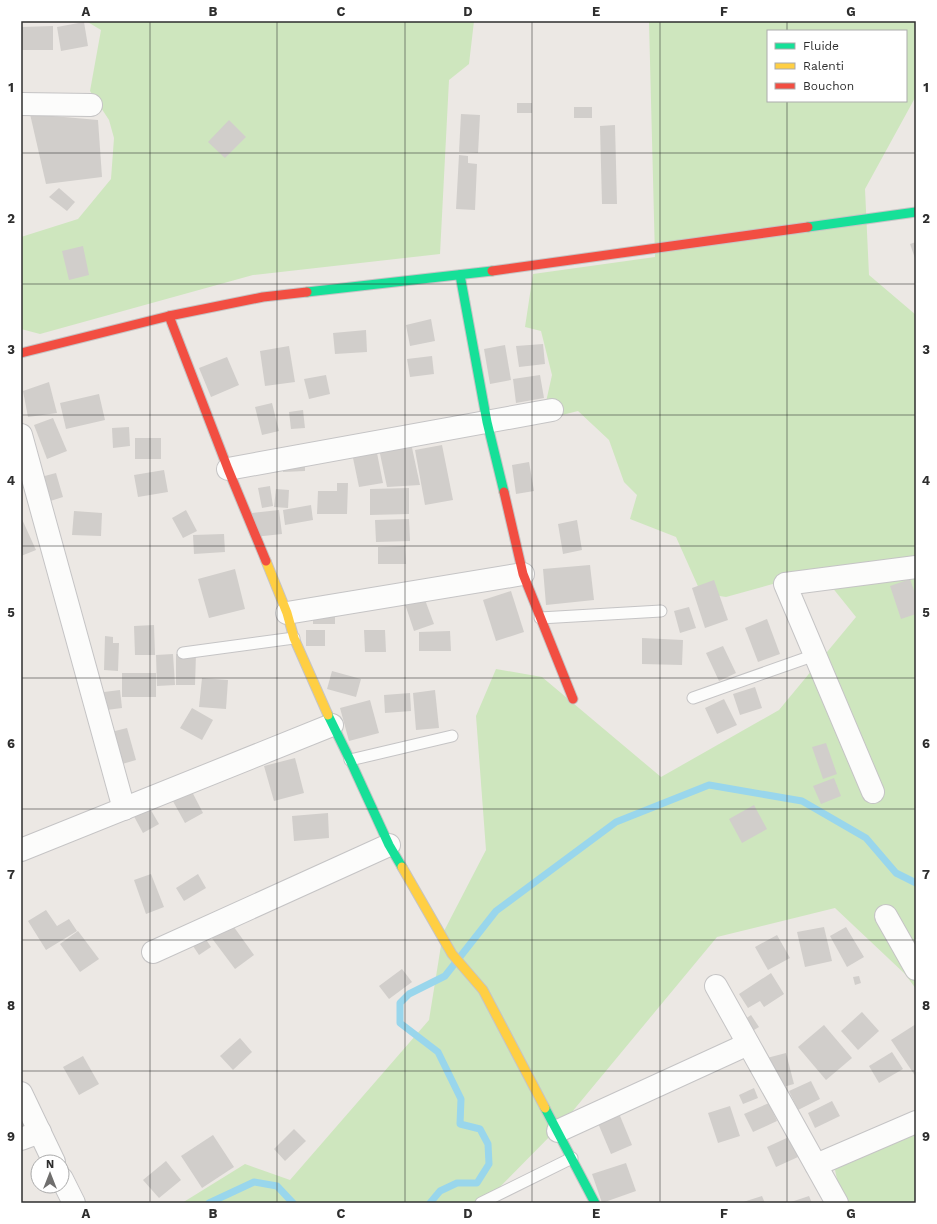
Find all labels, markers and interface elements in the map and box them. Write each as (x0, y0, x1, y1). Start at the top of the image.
text: A (82, 4, 91, 19)
text: B (209, 4, 218, 19)
text: C (337, 4, 346, 19)
text: D (463, 4, 473, 19)
text: E (592, 4, 600, 19)
text: F (720, 4, 728, 19)
text: G (846, 4, 856, 19)
legend (767, 30, 907, 102)
text: Fluide (803, 39, 839, 53)
text: Ralenti (803, 59, 844, 73)
text: Bouchon (803, 79, 854, 93)
text: 1 (8, 80, 14, 95)
text: 1 (923, 80, 929, 95)
text: 2 (7, 211, 15, 226)
text: 2 (922, 211, 930, 226)
text: 3 (7, 342, 15, 357)
text: 3 (922, 342, 930, 357)
text: 4 (7, 473, 16, 488)
text: 4 (922, 473, 931, 488)
text: 5 (7, 605, 15, 620)
text: 5 (922, 605, 930, 620)
text: 6 (7, 736, 15, 751)
text: 6 (922, 736, 930, 751)
text: 7 (7, 867, 15, 882)
text: 7 (922, 867, 930, 882)
text: 8 (7, 998, 15, 1013)
text: 8 (922, 998, 930, 1013)
text: 9 (7, 1129, 15, 1144)
text: 9 (922, 1129, 930, 1144)
north arrow (30, 1154, 70, 1194)
text: N (46, 1158, 54, 1171)
text: A (82, 1206, 91, 1221)
text: B (209, 1206, 218, 1221)
text: C (337, 1206, 346, 1221)
text: D (463, 1206, 473, 1221)
text: E (592, 1206, 600, 1221)
text: F (720, 1206, 728, 1221)
text: G (846, 1206, 856, 1221)

